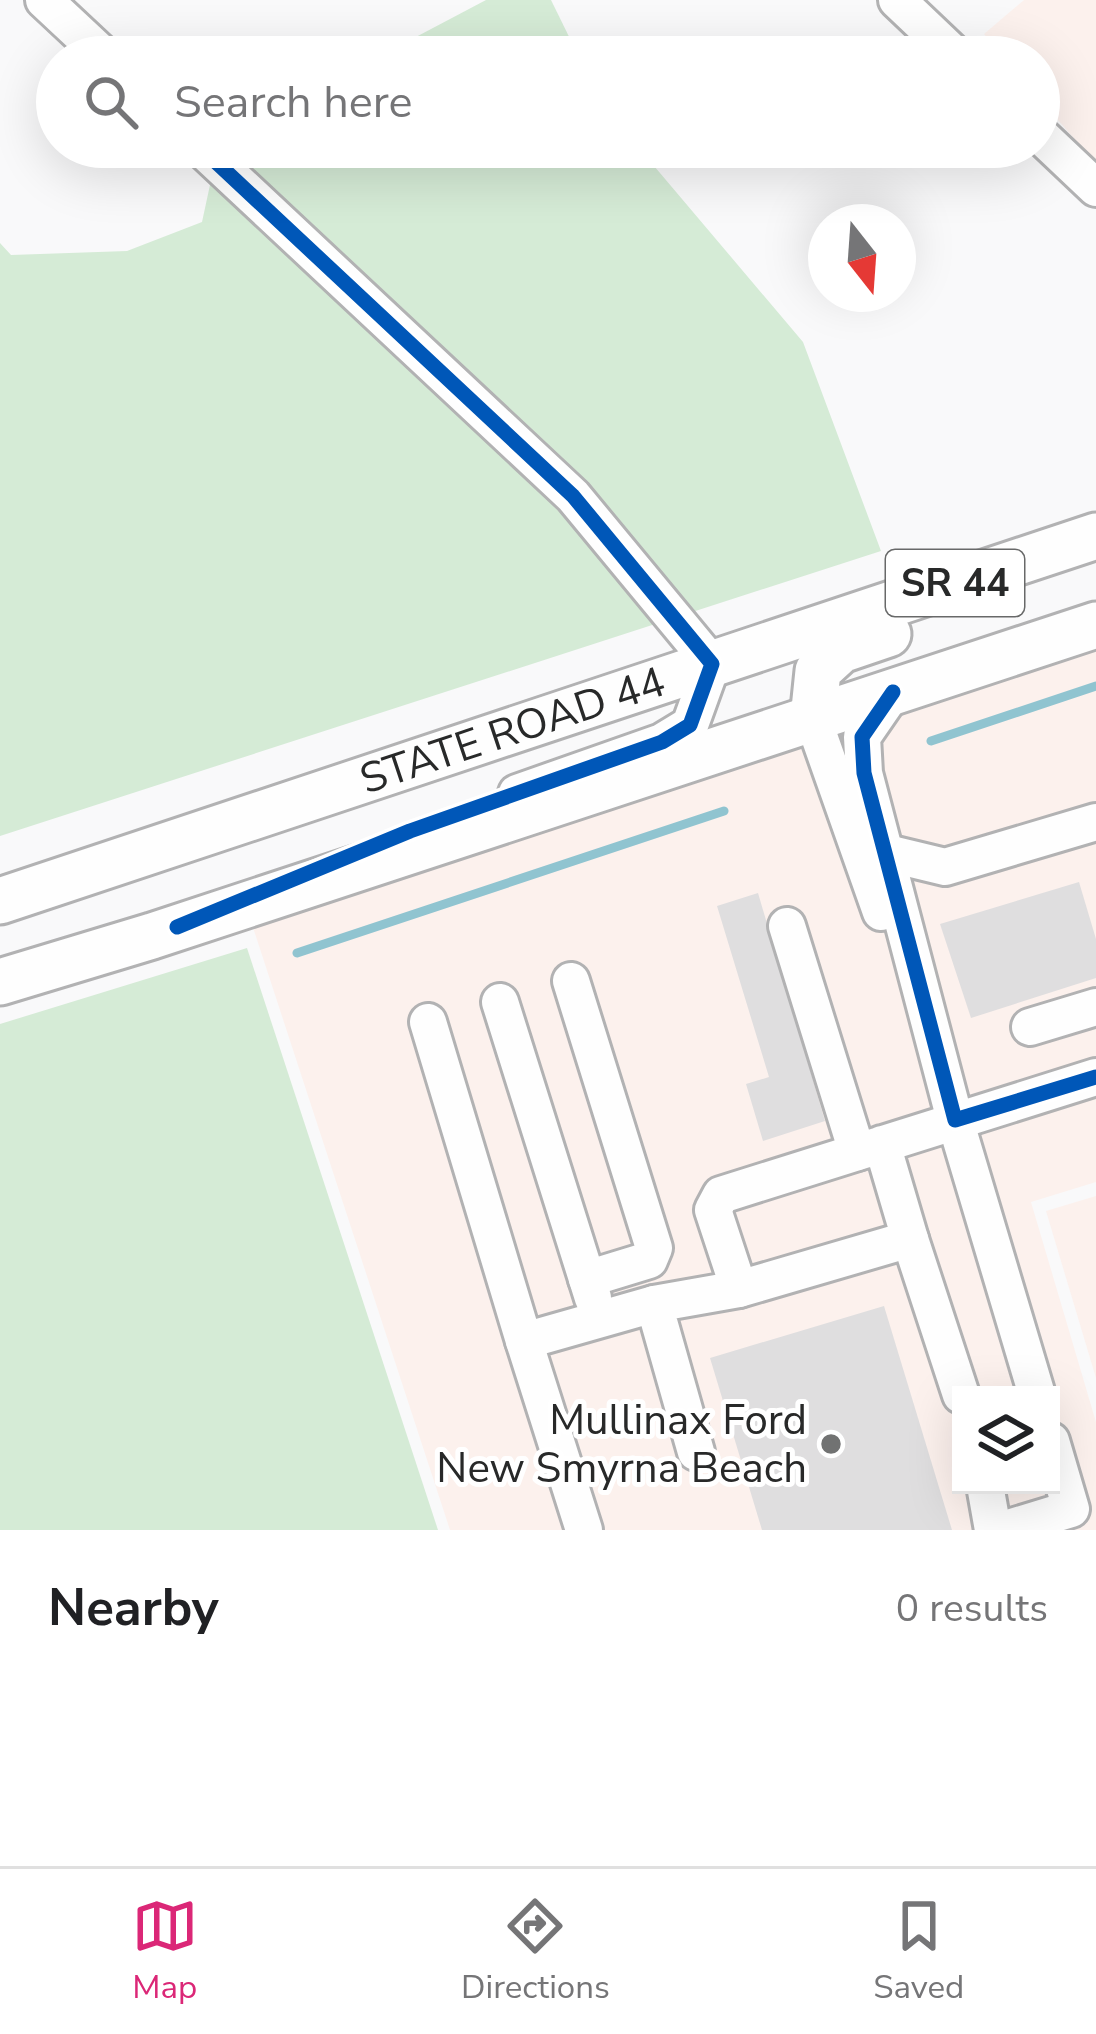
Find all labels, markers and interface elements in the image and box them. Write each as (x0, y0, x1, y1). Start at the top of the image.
search box (36, 36, 1060, 168)
icon: search (78, 69, 144, 135)
text: Search here (174, 72, 413, 133)
north arrow (808, 204, 916, 312)
road number: SR 44 (886, 550, 1024, 616)
street label: STATE ROAD 44 (353, 653, 672, 808)
map controls (952, 1386, 1060, 1494)
button: layers (952, 1386, 1060, 1494)
place label: Mullinax Ford New Smyrna Beach (436, 1392, 807, 1497)
marker: Mullinax Ford New Smyrna Beach (818, 1431, 844, 1457)
text: Nearby (48, 1573, 219, 1643)
text: 0 results (896, 1582, 1048, 1635)
tab: Map (132, 1893, 198, 2010)
tab: Directions (461, 1893, 610, 2010)
tab: Saved (873, 1893, 964, 2010)

